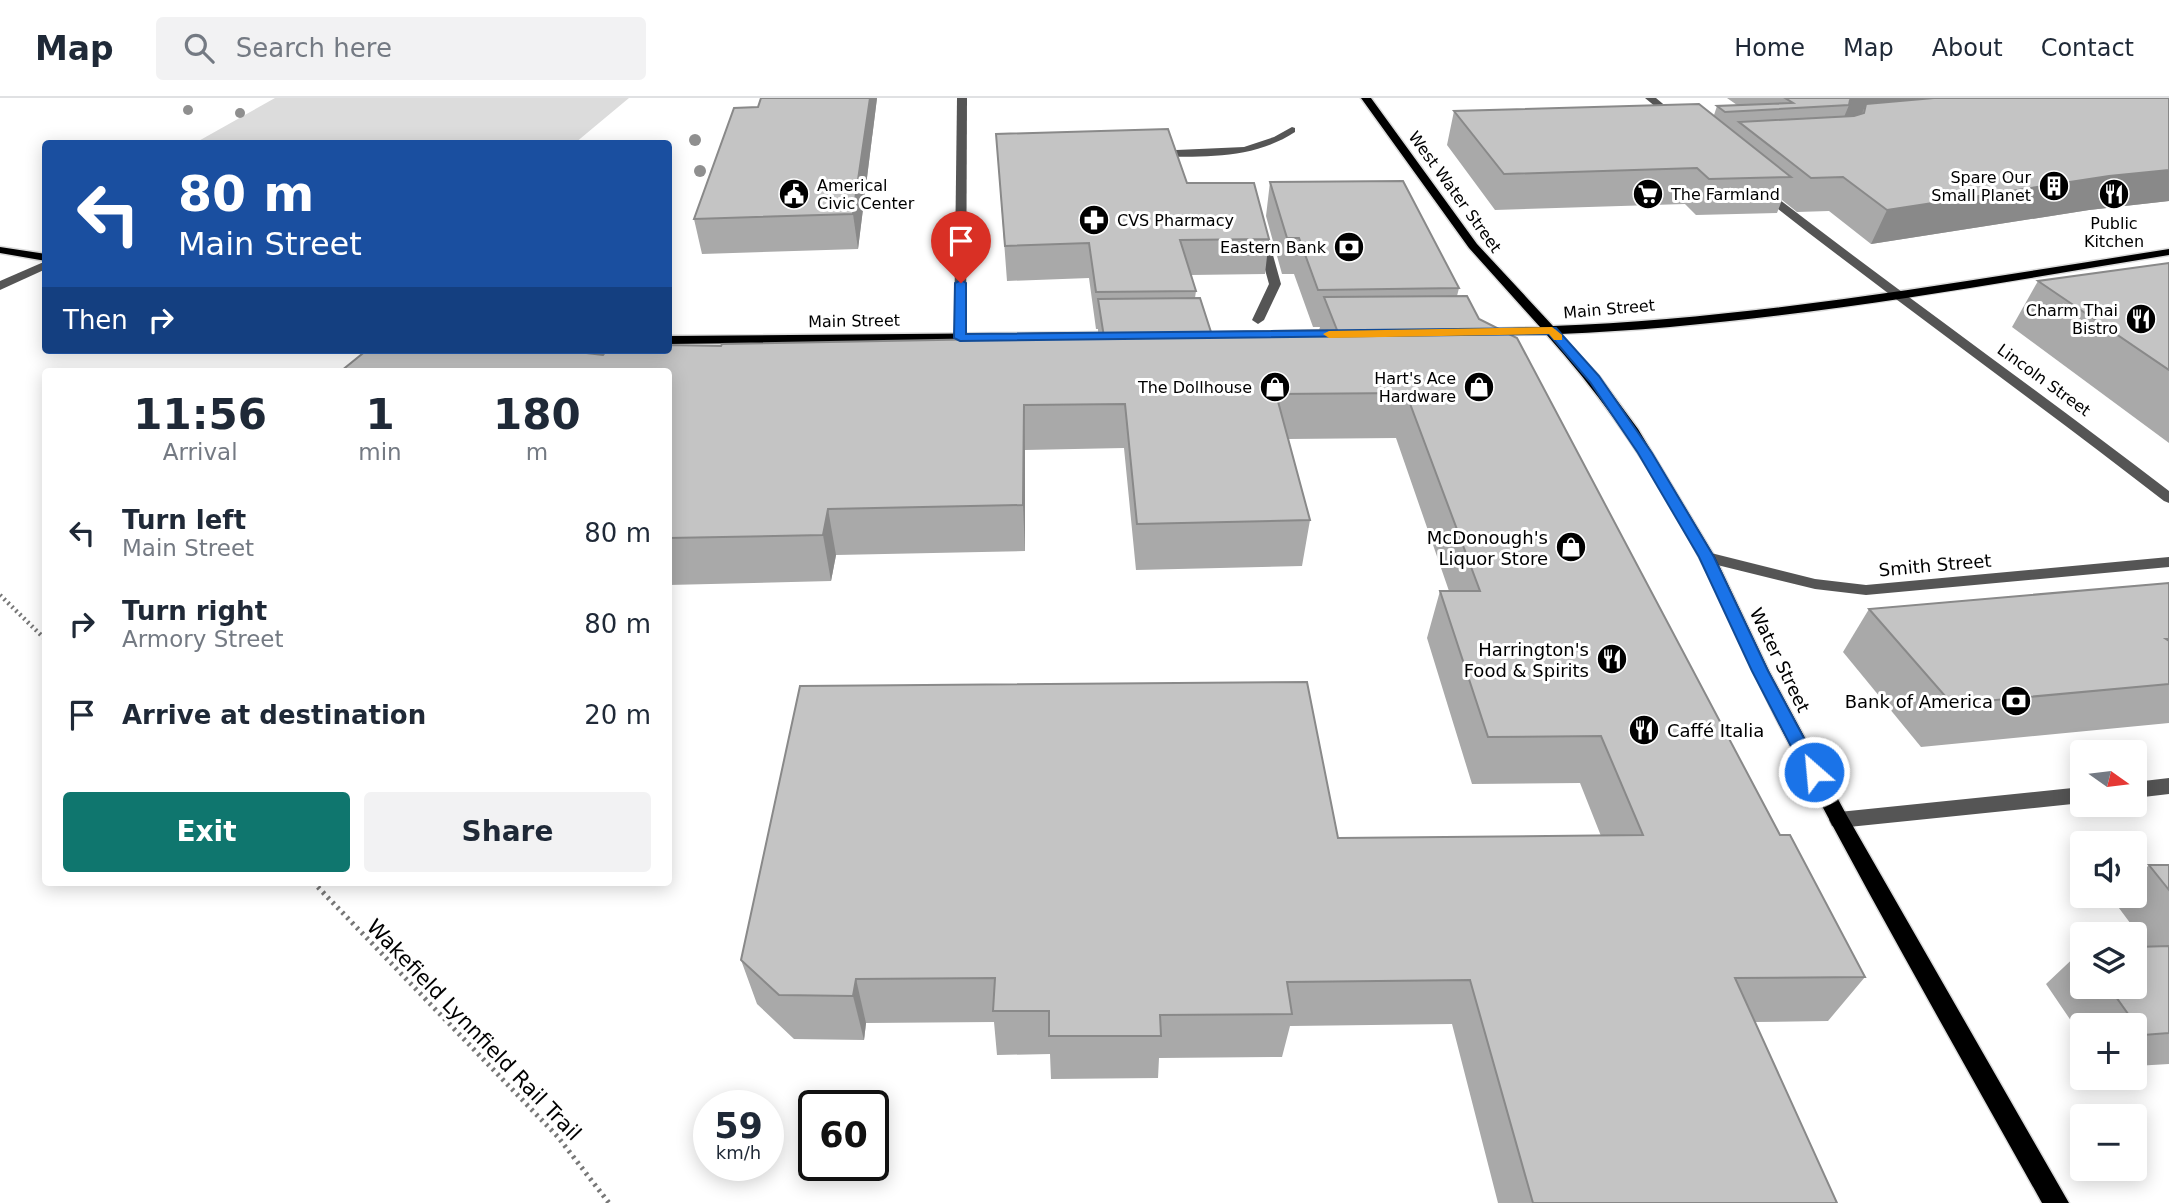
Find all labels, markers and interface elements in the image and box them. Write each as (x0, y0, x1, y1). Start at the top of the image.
search box (156, 17, 646, 80)
text: Map (35, 29, 114, 68)
icon: search (180, 29, 218, 67)
text: Search here (236, 33, 392, 63)
text: Home (1734, 34, 1805, 62)
text: Map (1843, 34, 1894, 62)
text: About (1932, 34, 2003, 62)
text: Contact (2041, 34, 2134, 62)
street label: West Water Street (1405, 128, 1505, 256)
text: 80 m (178, 166, 314, 223)
icon: left (63, 168, 154, 259)
place label: Spare Our Small Planet (1931, 168, 2031, 205)
building icon: Spare Our Small Planet (2037, 169, 2071, 203)
place label: Americal Civic Center (817, 176, 915, 213)
public building icon: Americal Civic Center (777, 177, 811, 211)
supermarket icon: The Farmland (1631, 177, 1665, 211)
restaurant icon: Public Kitchen (2097, 177, 2131, 211)
place label: The Farmland (1670, 185, 1780, 204)
pharmacy icon: CVS Pharmacy (1077, 203, 1111, 237)
pin (931, 211, 991, 283)
place label: CVS Pharmacy (1117, 211, 1234, 230)
place label: Public Kitchen (2084, 214, 2144, 251)
icon: arrive (942, 222, 980, 260)
text: Main Street (178, 225, 362, 263)
bank icon: Eastern Bank (1332, 230, 1366, 264)
place label: Eastern Bank (1220, 238, 1327, 257)
street label: Main Street (1562, 296, 1656, 322)
icon: right (142, 301, 180, 339)
place label: Charm Thai Bistro (2026, 301, 2118, 338)
restaurant icon: Charm Thai Bistro (2124, 302, 2158, 336)
text: Then (63, 305, 128, 335)
street label: Main Street (808, 311, 900, 331)
street label: Lincoln Street (1994, 340, 2094, 420)
place label: Hart's Ace Hardware (1374, 369, 1456, 406)
shop icon: The Dollhouse (1258, 370, 1292, 404)
shop icon: Hart's Ace Hardware (1462, 370, 1496, 404)
place label: The Dollhouse (1137, 378, 1252, 397)
text: 11:56 (133, 390, 267, 439)
text: 1 (365, 390, 395, 439)
text: 180 (493, 390, 581, 439)
text: Arrival (163, 439, 238, 465)
text: min (358, 439, 402, 465)
text: m (526, 439, 548, 465)
text: Turn left (122, 505, 246, 535)
icon: left (63, 514, 101, 552)
text: 80 m (584, 518, 651, 548)
place label: McDonough's Liquor Store (1427, 527, 1548, 569)
shop icon: McDonough's Liquor Store (1554, 530, 1588, 564)
text: Main Street (122, 535, 254, 561)
street label: Smith Street (1878, 550, 1992, 580)
text: Turn right (122, 596, 267, 626)
street label: Water Street (1746, 604, 1814, 716)
icon: right (63, 605, 101, 643)
text: 80 m (584, 609, 651, 639)
text: Armory Street (122, 626, 284, 652)
place label: Harrington's Food & Spirits (1464, 639, 1589, 681)
restaurant icon: Harrington's Food & Spirits (1595, 642, 1629, 676)
bank icon: Bank of America (1999, 684, 2033, 718)
place label: Bank of America (1845, 691, 1993, 712)
icon: arrive (63, 696, 101, 734)
text: Arrive at destination (122, 700, 426, 730)
text: 20 m (584, 700, 651, 730)
restaurant icon: Caffé Italia (1627, 713, 1661, 747)
place label: Caffé Italia (1667, 720, 1764, 741)
position arrow (1777, 735, 1851, 809)
north arrow (2070, 740, 2147, 817)
map controls (2070, 740, 2147, 1181)
button: Exit (63, 792, 350, 872)
button: Share (364, 792, 651, 872)
button: sound (2070, 831, 2147, 908)
street label: Wakefield Lynnfield Rail Trail (362, 915, 586, 1145)
button: layers (2070, 922, 2147, 999)
button: + (2070, 1013, 2147, 1090)
speed limit sign: 60 (798, 1090, 889, 1181)
button: − (2070, 1104, 2147, 1181)
text: 59 (714, 1106, 763, 1146)
text: km/h (716, 1142, 761, 1163)

